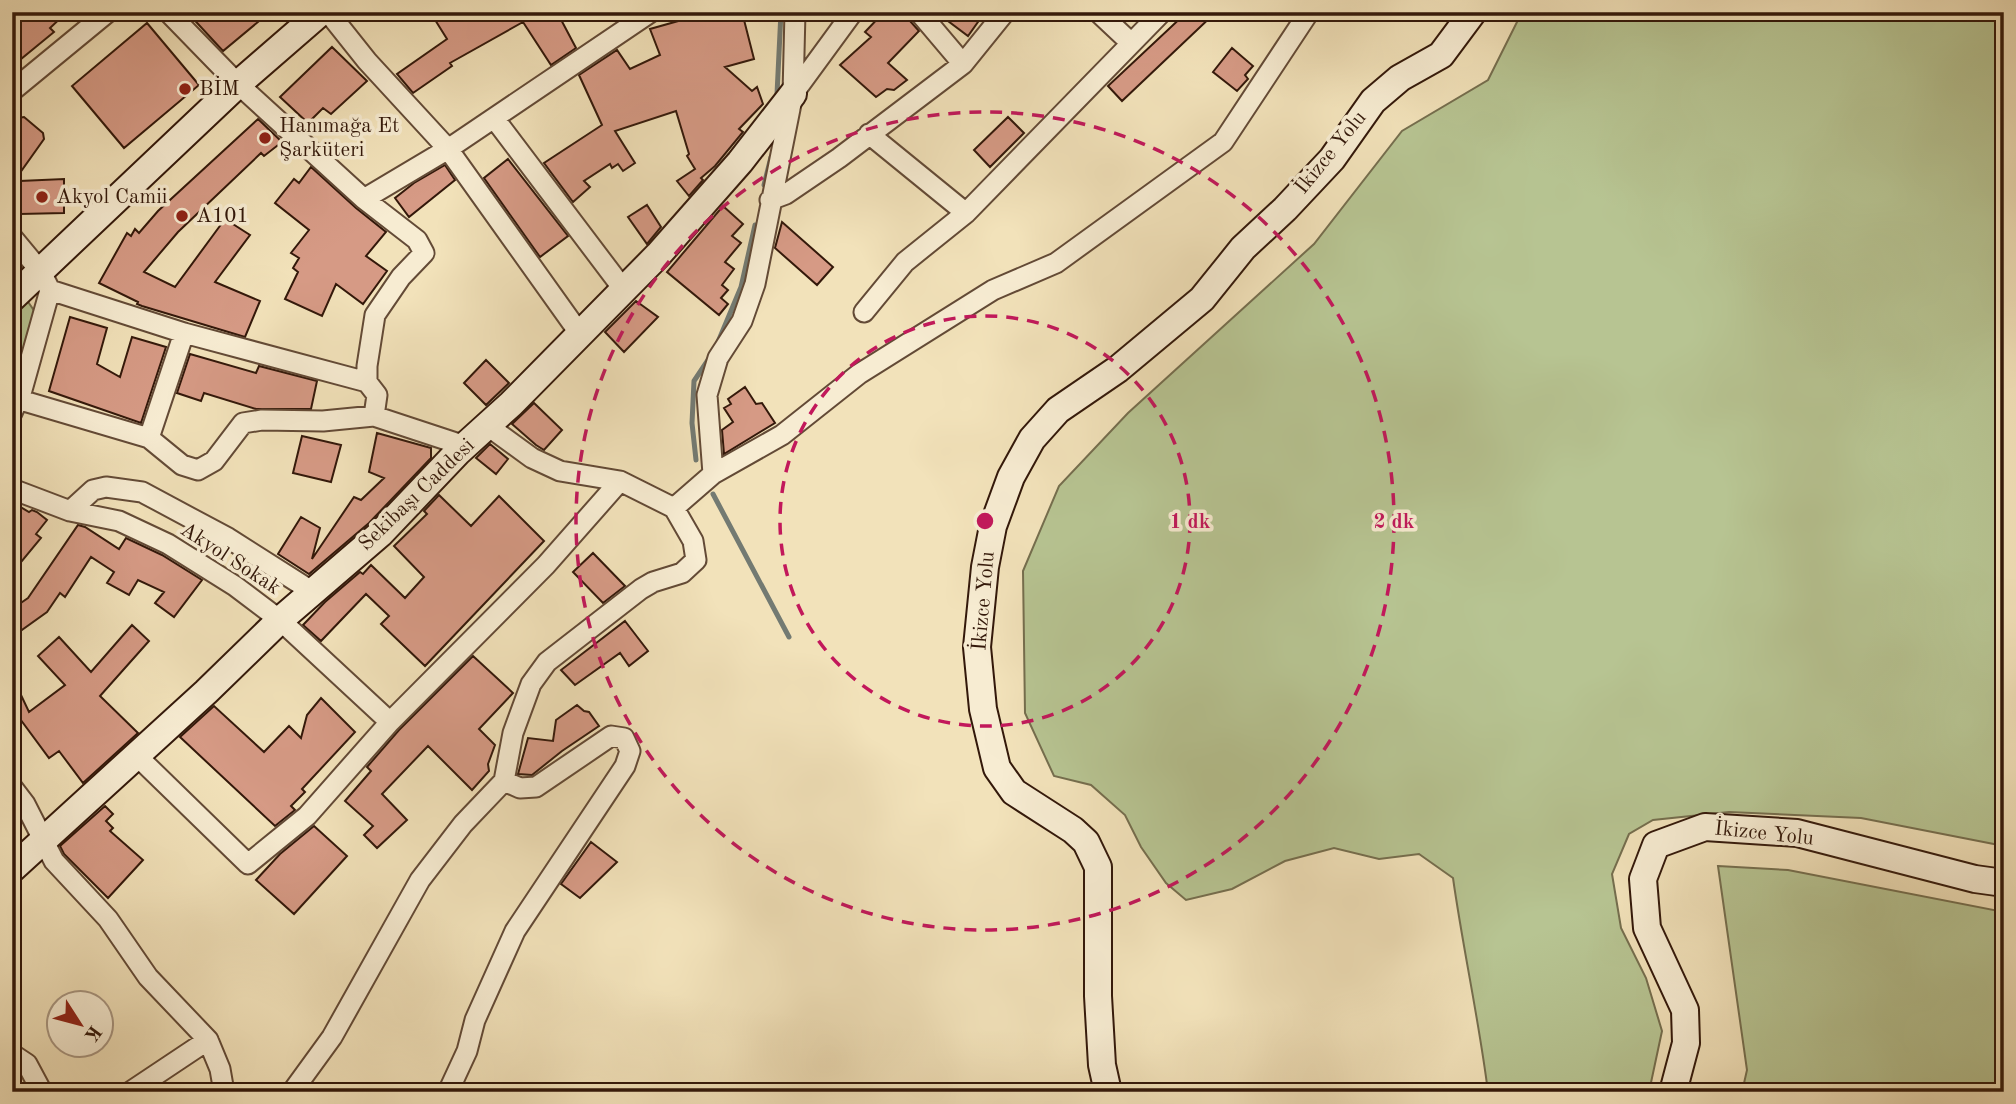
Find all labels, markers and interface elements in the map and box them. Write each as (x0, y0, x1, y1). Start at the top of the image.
place label: BİM (199, 75, 239, 100)
marker: BİM (177, 81, 193, 97)
street label: İkizce Yolu (1288, 105, 1371, 198)
place label: Hanımağa Et Şarküteri (279, 116, 399, 161)
marker: Hanımağa Et Şarküteri (257, 130, 273, 146)
place label: Akyol Camii (56, 187, 168, 208)
marker: Akyol Camii (34, 189, 50, 205)
place label: A101 (196, 206, 249, 227)
marker: A101 (174, 208, 190, 224)
street label: Sekibaşı Caddesi (355, 435, 479, 555)
centre of rings (973, 509, 997, 533)
text: 1 dk (1169, 512, 1211, 533)
text: 2 dk (1373, 512, 1415, 533)
street label: Akyol Sokak (176, 519, 284, 599)
street label: İkizce Yolu (965, 550, 999, 652)
street label: İkizce Yolu (1713, 814, 1815, 850)
north arrow (46, 988, 116, 1058)
text: K (80, 1021, 104, 1044)

